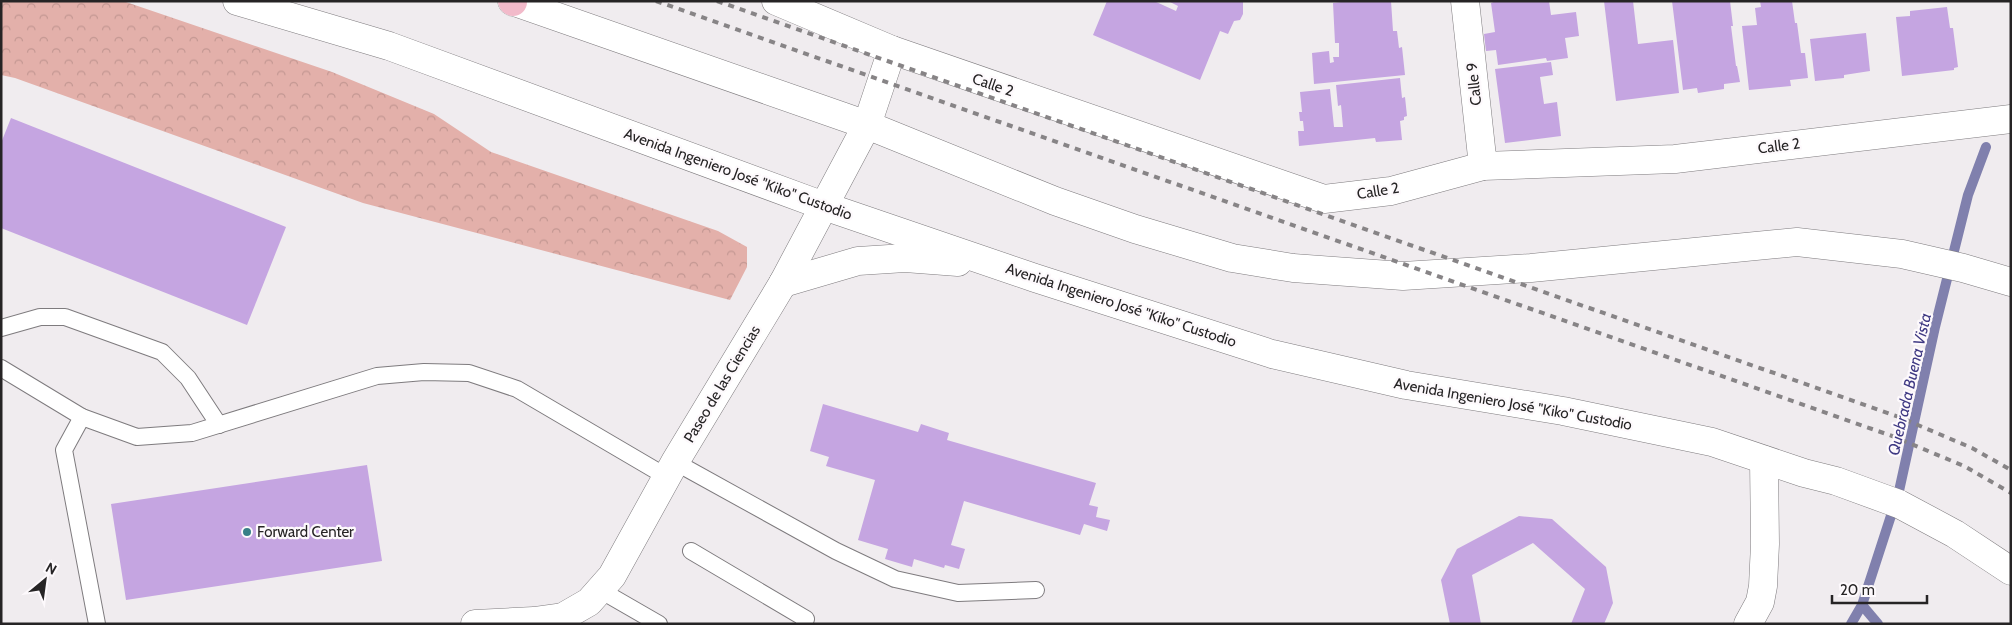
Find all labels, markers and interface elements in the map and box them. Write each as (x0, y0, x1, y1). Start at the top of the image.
street label: Calle 9 (1463, 62, 1485, 106)
street label: Calle 2 (970, 70, 1016, 100)
street label: Avenida Ingeniero José "Kiko" Custodio (622, 124, 854, 224)
street label: Calle 2 (1757, 134, 1801, 158)
street label: Calle 2 (1356, 179, 1400, 203)
street label: Avenida Ingeniero José "Kiko" Custodio (1003, 259, 1239, 351)
water label: Quebrada Buena Vista (1884, 311, 1935, 457)
street label: Paseo de las Ciencias (680, 322, 764, 446)
street label: Avenida Ingeniero José "Kiko" Custodio (1393, 374, 1633, 434)
place label: Forward Center (257, 523, 354, 541)
marker: Forward Center (241, 526, 253, 538)
north arrow (20, 555, 70, 605)
text: N (43, 558, 60, 579)
scale bar (1832, 572, 1927, 604)
text: 20 m (1840, 581, 1875, 599)

